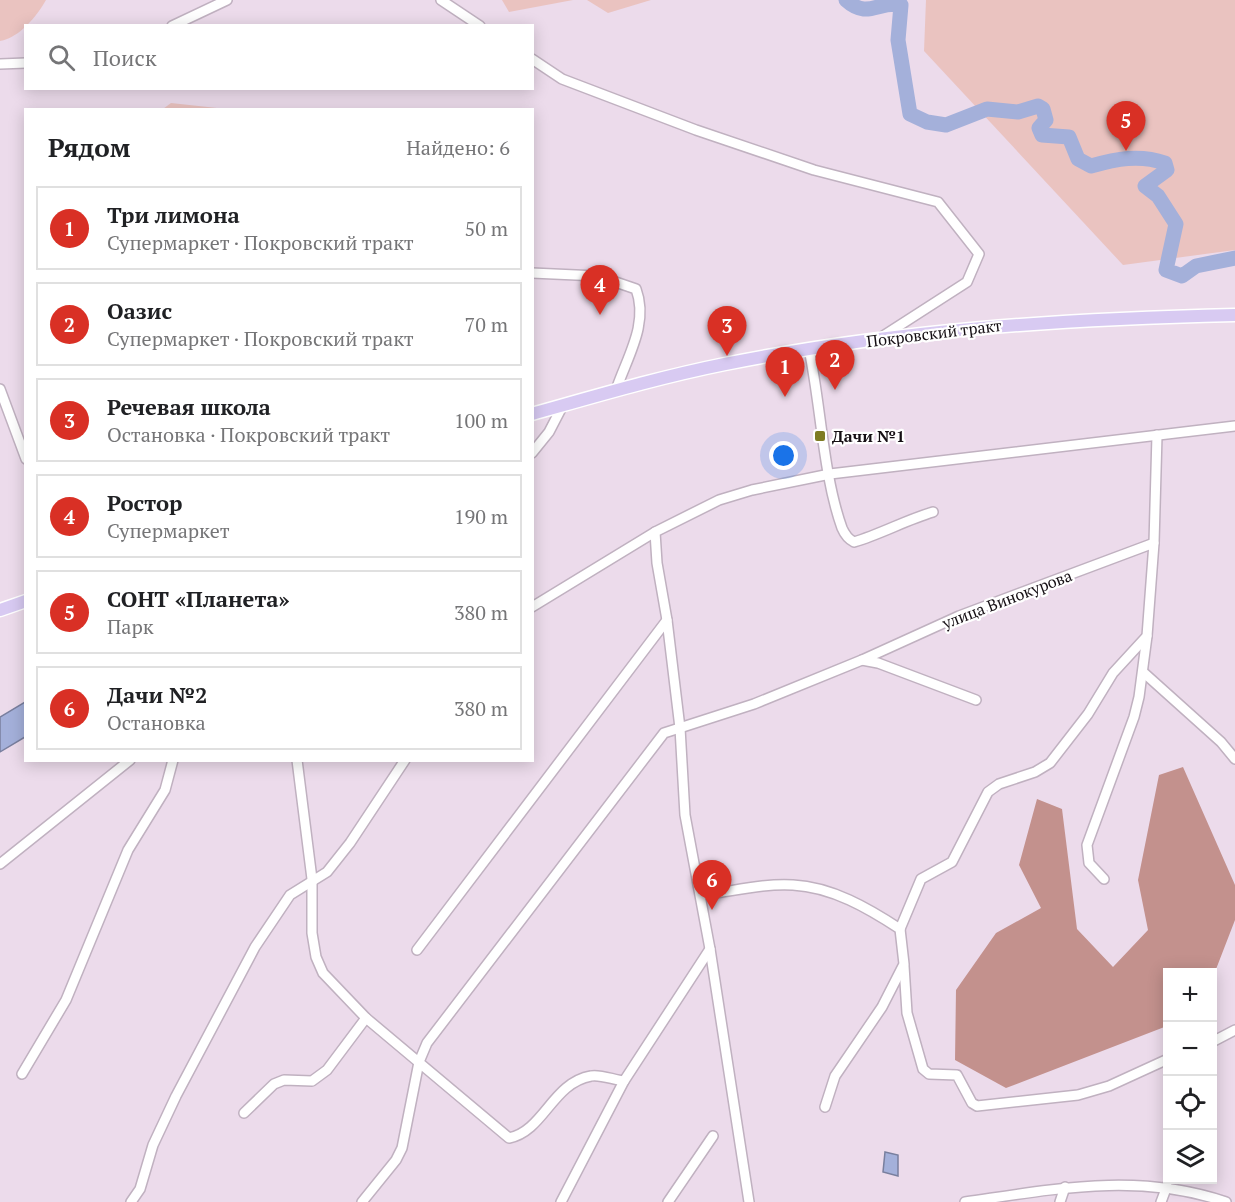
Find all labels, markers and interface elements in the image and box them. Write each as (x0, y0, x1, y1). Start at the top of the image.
search box (24, 24, 534, 90)
icon: search (45, 41, 78, 74)
text: Поиск (93, 43, 157, 72)
pin: 5 (1106, 102, 1146, 151)
text: Рядом (48, 130, 131, 164)
text: Найдено: 6 (406, 134, 510, 161)
text: Три лимона (107, 200, 240, 229)
text: 1 (64, 215, 75, 242)
text: 50 m (465, 215, 508, 242)
text: Супермаркет · Покровский тракт (107, 229, 414, 256)
pin: 4 (580, 266, 620, 315)
text: Оазис (107, 296, 172, 325)
pin: 3 (708, 306, 746, 356)
text: 2 (64, 311, 75, 338)
text: 70 m (465, 311, 508, 338)
street label: Покровский тракт (865, 314, 1003, 352)
text: Супермаркет · Покровский тракт (107, 325, 414, 352)
pin: 2 (816, 340, 854, 390)
pin: 1 (766, 348, 804, 397)
text: Речевая школа (107, 392, 271, 421)
text: 3 (64, 407, 75, 434)
text: 100 m (454, 407, 508, 434)
text: Остановка · Покровский тракт (107, 421, 390, 448)
place label: Дачи №1 (832, 425, 905, 447)
marker: Дачи №1 (813, 429, 827, 443)
your location (769, 441, 798, 470)
text: Ростор (107, 488, 182, 517)
text: 4 (64, 503, 75, 530)
text: 190 m (454, 503, 508, 530)
text: Супермаркет (107, 517, 230, 544)
street label: улица Винокурова (938, 564, 1075, 634)
text: СОНТ «Планета» (107, 584, 290, 613)
text: 5 (64, 599, 75, 626)
text: 380 m (454, 599, 508, 626)
text: Парк (107, 613, 154, 640)
text: Дачи №2 (107, 680, 207, 709)
text: 6 (64, 695, 75, 722)
text: 380 m (454, 695, 508, 722)
text: Остановка (107, 709, 206, 736)
pin: 6 (692, 860, 732, 910)
map controls (1163, 968, 1217, 1184)
button: + (1163, 968, 1217, 1022)
button: − (1163, 1022, 1217, 1076)
button: locate (1163, 1076, 1217, 1130)
button: layers (1163, 1130, 1217, 1184)

